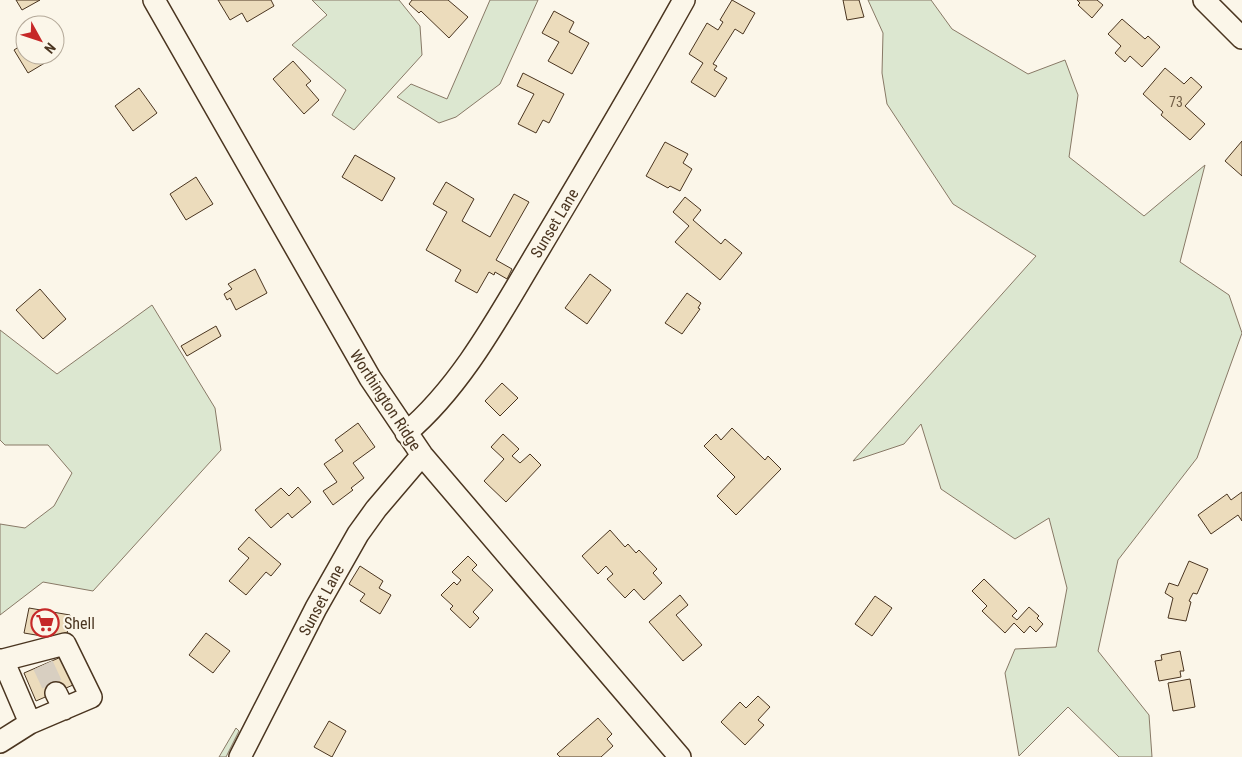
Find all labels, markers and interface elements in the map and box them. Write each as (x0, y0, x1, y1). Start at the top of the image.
north arrow (15, 15, 65, 65)
text: N (41, 40, 59, 57)
house number: 73 (1169, 94, 1183, 110)
street label: Sunset Lane (526, 185, 583, 261)
street label: Worthington Ridge (346, 346, 425, 454)
street label: Sunset Lane (295, 562, 348, 639)
supermarket icon: Shell (30, 608, 60, 638)
place label: Shell (64, 614, 95, 633)

